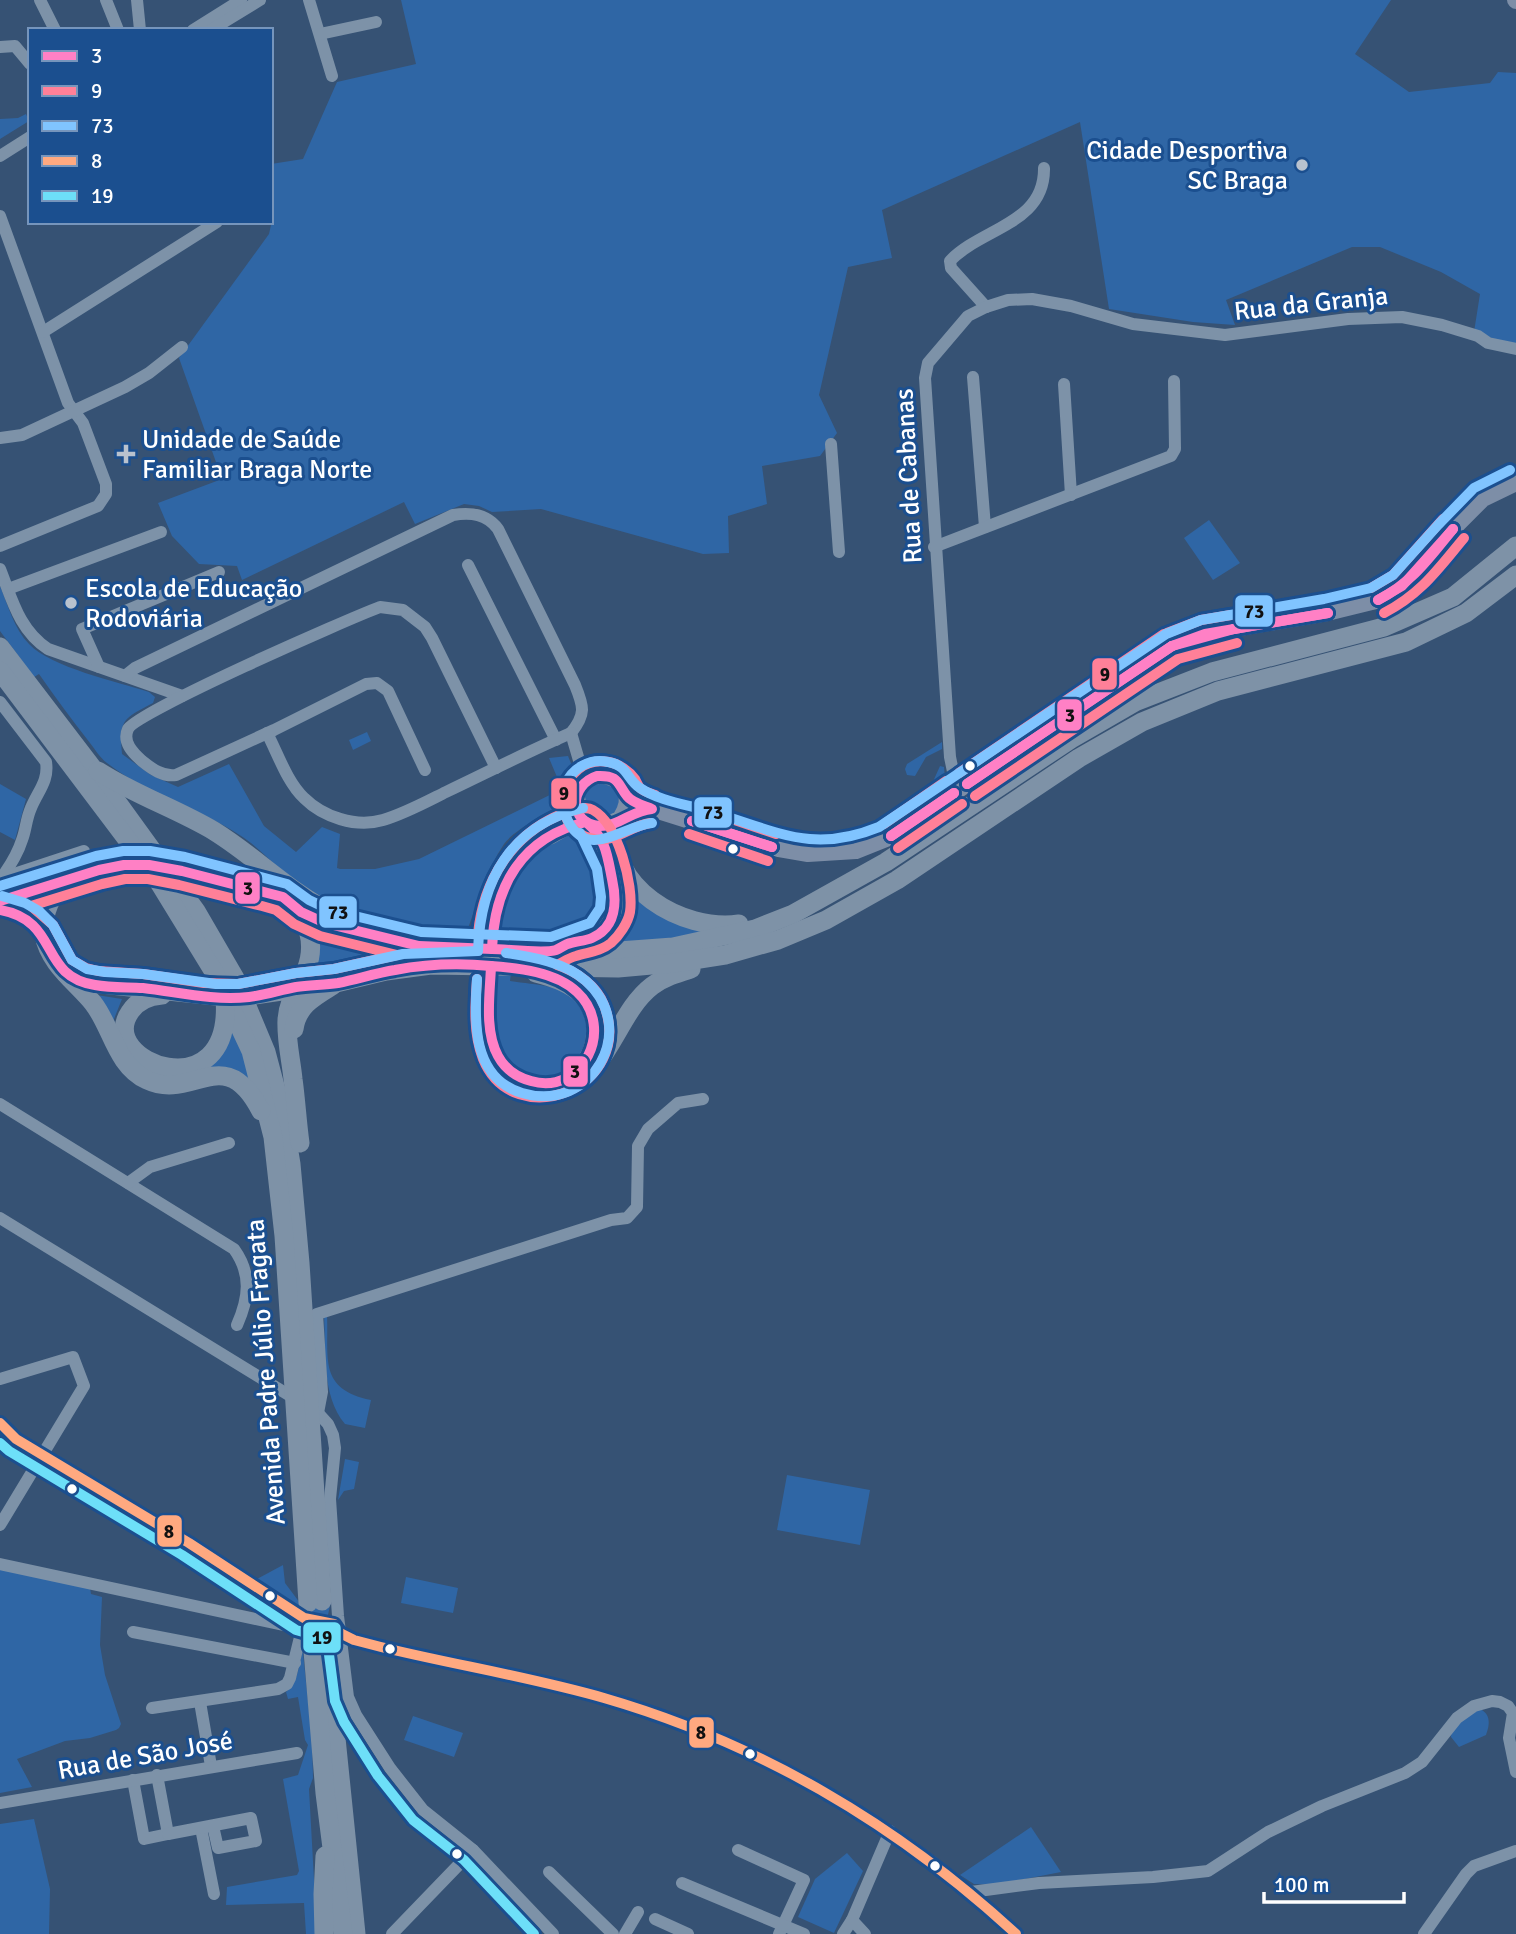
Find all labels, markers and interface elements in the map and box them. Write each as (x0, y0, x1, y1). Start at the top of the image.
legend (28, 28, 273, 224)
text: 3 (91, 43, 102, 69)
text: 9 (91, 78, 102, 104)
text: 73 (91, 113, 114, 139)
place label: Cidade Desportiva SC Braga (1086, 135, 1288, 197)
text: 8 (91, 148, 102, 174)
marker: Cidade Desportiva SC Braga (1294, 157, 1310, 173)
text: 19 (91, 183, 114, 209)
street label: Rua da Granja (1232, 280, 1390, 328)
street label: Rua de Cabanas (888, 388, 930, 564)
place label: Unidade de Saúde Familiar Braga Norte (142, 424, 372, 486)
marker: Unidade de Saúde Familiar Braga Norte (116, 444, 136, 464)
place label: Escola de Educação Rodoviária (85, 573, 302, 635)
line badge: 73 (1234, 594, 1274, 628)
marker: Escola de Educação Rodoviária (63, 595, 79, 611)
text: 73 (1244, 600, 1264, 624)
line badge: 9 (1091, 657, 1118, 691)
text: 9 (1100, 663, 1110, 687)
line badge: 3 (1056, 698, 1083, 732)
text: 3 (1065, 704, 1075, 728)
unlabelled marker (963, 759, 977, 773)
line badge: 9 (550, 777, 578, 810)
text: 9 (559, 782, 569, 806)
line badge: 73 (693, 796, 733, 829)
text: 73 (703, 801, 723, 825)
unlabelled marker (726, 842, 740, 856)
line badge: 3 (234, 871, 261, 905)
text: 3 (243, 877, 253, 901)
line badge: 73 (318, 895, 358, 929)
text: 73 (328, 901, 348, 925)
line badge: 3 (562, 1055, 589, 1088)
text: 3 (570, 1060, 580, 1084)
street label: Avenida Padre Júlio Fragata (239, 1218, 293, 1526)
unlabelled marker (65, 1482, 79, 1496)
line badge: 8 (156, 1514, 183, 1548)
text: 8 (164, 1520, 174, 1544)
unlabelled marker (263, 1589, 277, 1603)
line badge: 19 (302, 1621, 342, 1654)
text: 19 (312, 1626, 332, 1650)
unlabelled marker (383, 1642, 397, 1656)
line badge: 8 (688, 1716, 715, 1749)
text: 8 (696, 1721, 706, 1745)
street label: Rua de São José (55, 1725, 235, 1787)
unlabelled marker (743, 1747, 757, 1761)
unlabelled marker (450, 1847, 464, 1861)
unlabelled marker (928, 1859, 942, 1873)
scale bar (1264, 1860, 1404, 1904)
text: 100 m (1274, 1872, 1329, 1898)

